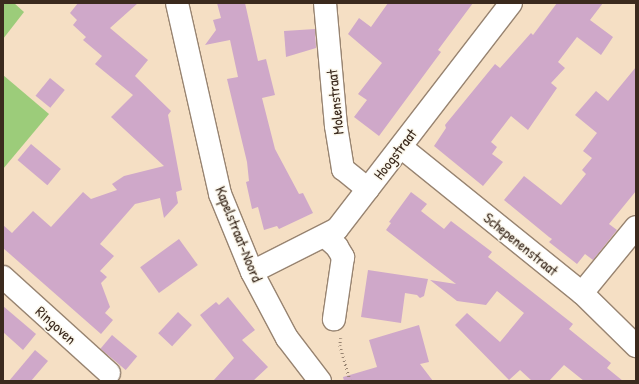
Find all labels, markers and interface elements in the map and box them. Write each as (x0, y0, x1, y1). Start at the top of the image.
street label: Molenstraat (323, 69, 347, 135)
street label: Hoogstraat (370, 125, 420, 183)
street label: Kapelstraat-Noord (212, 184, 266, 284)
street label: Schepenenstraat (480, 209, 562, 279)
street label: Ringoven (32, 302, 80, 348)

